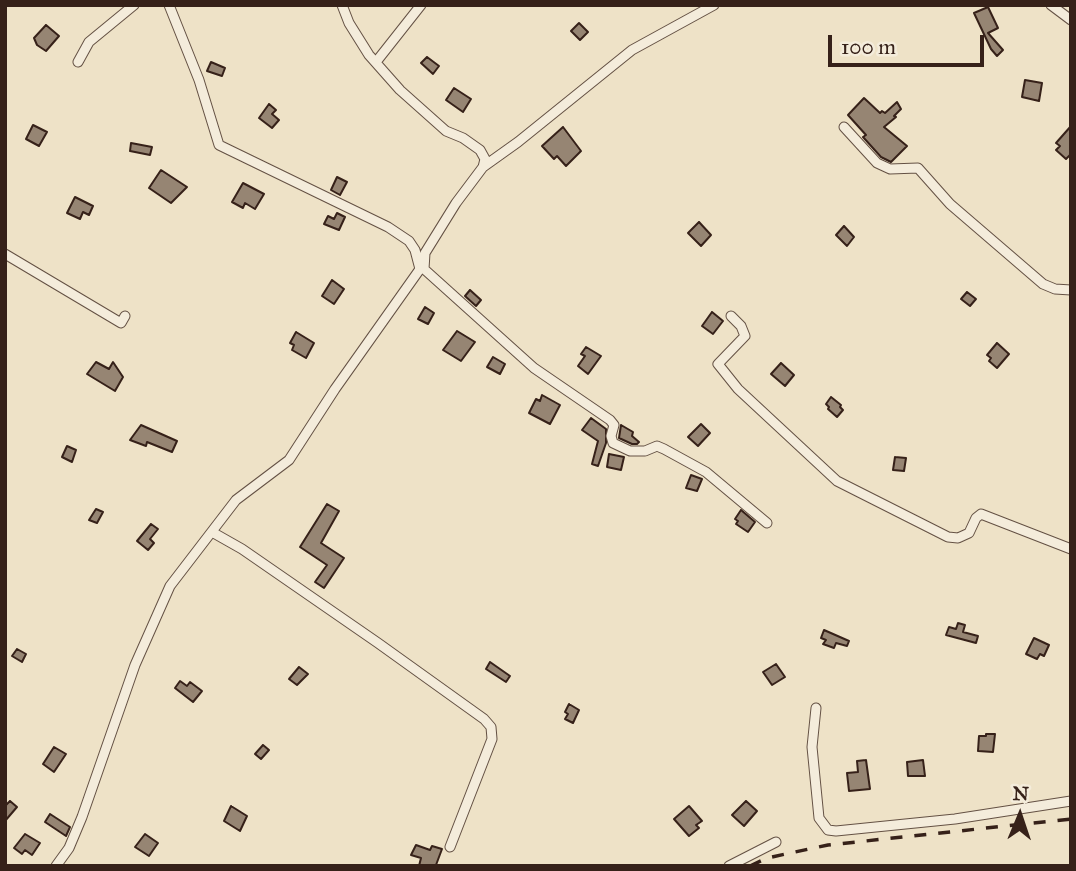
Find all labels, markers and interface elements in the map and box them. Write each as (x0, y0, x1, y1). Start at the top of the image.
scale bar (831, 21, 987, 65)
text: 100 m (841, 34, 896, 60)
north arrow (985, 780, 1055, 850)
text: N (1012, 782, 1029, 805)

